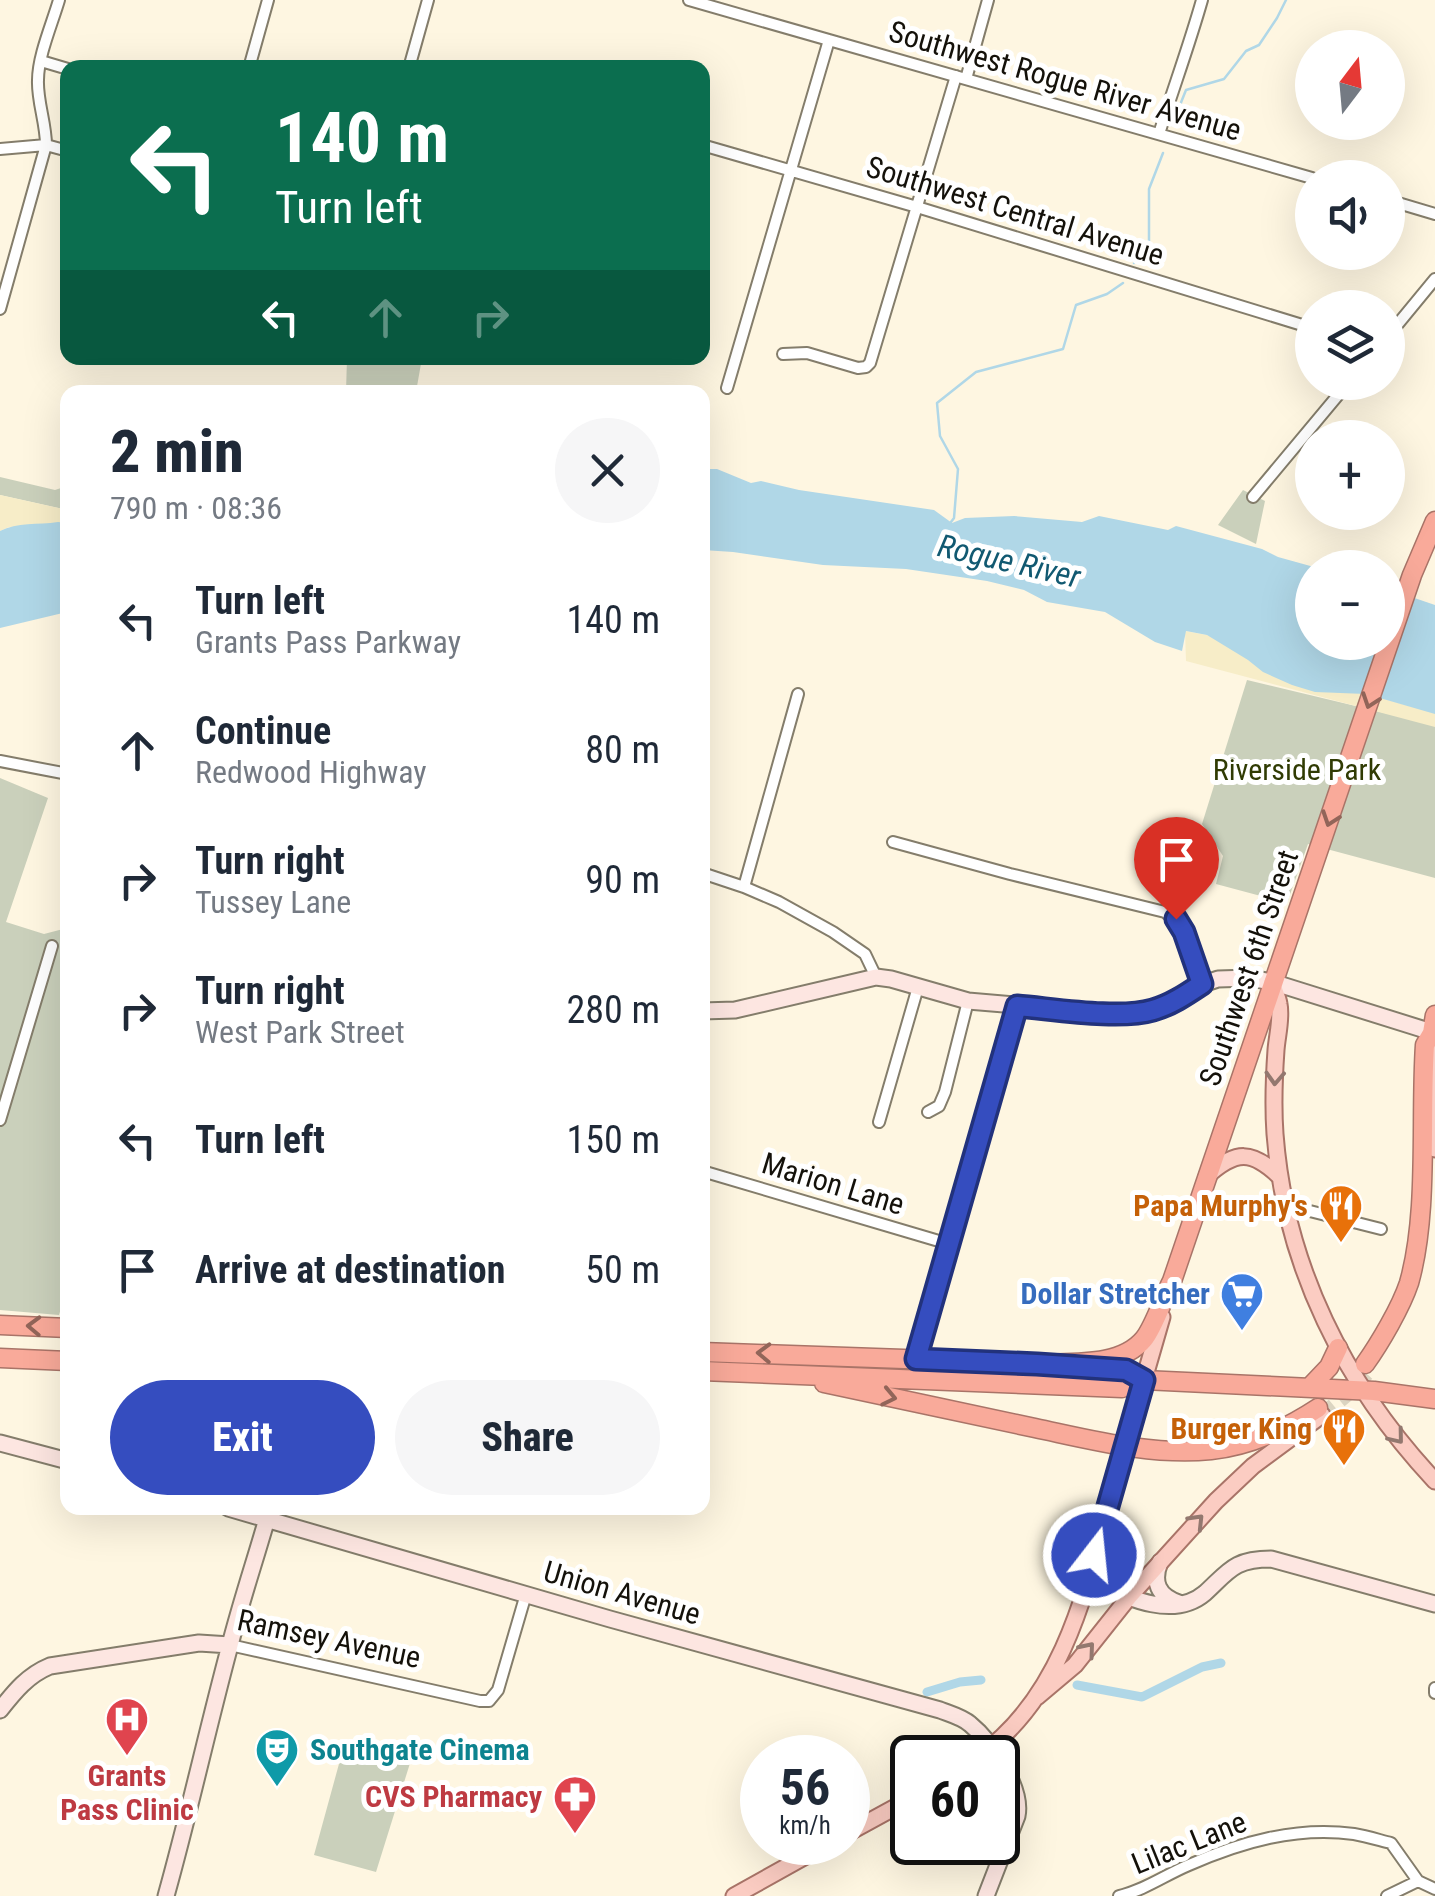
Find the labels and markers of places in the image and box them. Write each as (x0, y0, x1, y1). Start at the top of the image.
pin (1134, 817, 1219, 920)
restaurant icon: Papa Murphy's (1318, 1183, 1364, 1244)
place label: Papa Murphy's (1133, 1188, 1308, 1223)
supermarket icon: Dollar Stretcher (1219, 1271, 1265, 1332)
place label: Dollar Stretcher (1021, 1276, 1210, 1311)
restaurant icon: Burger King (1321, 1406, 1367, 1467)
place label: Burger King (1170, 1411, 1312, 1446)
hospital icon: Grants Pass Clinic (104, 1696, 150, 1757)
theatre icon: Southgate Cinema (254, 1727, 300, 1788)
place label: Southgate Cinema (310, 1732, 530, 1767)
place label: Grants Pass Clinic (60, 1758, 194, 1827)
pharmacy icon: CVS Pharmacy (552, 1774, 598, 1835)
place label: CVS Pharmacy (365, 1779, 543, 1814)

